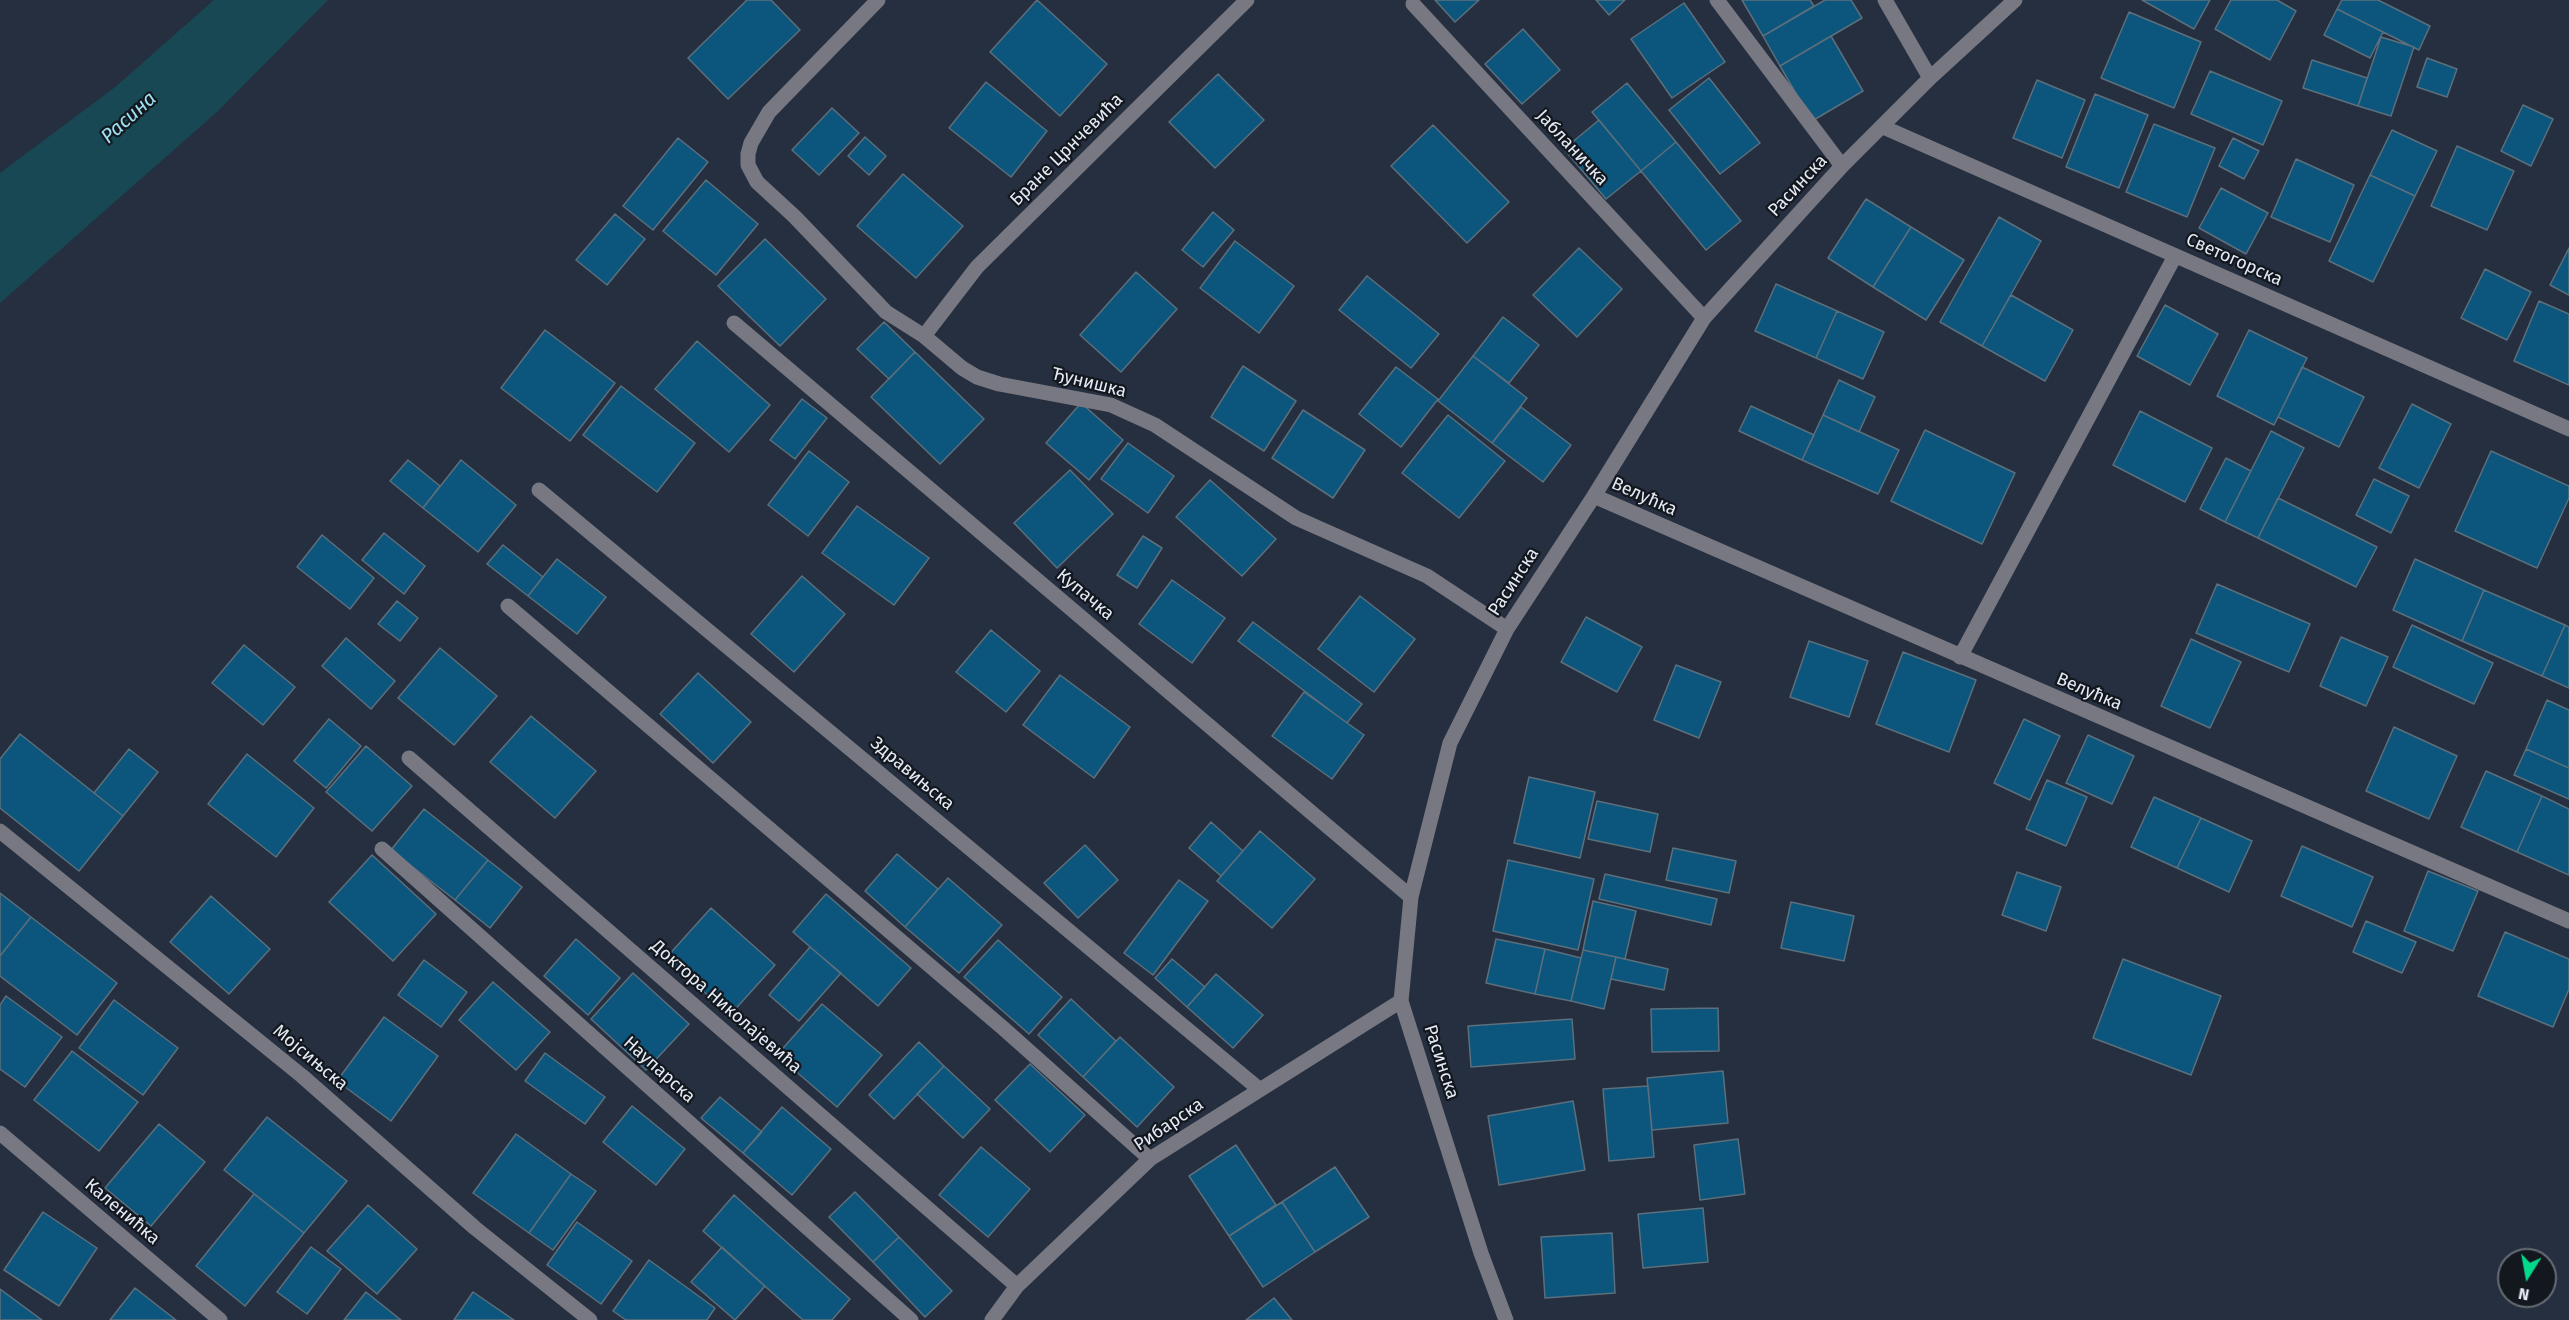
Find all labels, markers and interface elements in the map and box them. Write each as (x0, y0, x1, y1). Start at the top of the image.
water label: Расина (96, 87, 162, 149)
street label: Бране Црнчевића (1006, 89, 1128, 211)
street label: Јабланичка (1531, 106, 1613, 190)
street label: Расинска (1764, 151, 1832, 221)
street label: Светогорска (2182, 229, 2286, 291)
street label: Ђунишка (1049, 363, 1129, 403)
street label: Велућка (1608, 473, 1680, 521)
street label: Расинска (1484, 544, 1544, 620)
street label: Купачка (1052, 565, 1118, 625)
street label: Велућка (2053, 669, 2125, 715)
street label: Здравињска (866, 733, 958, 815)
street label: Доктора Николајевића (646, 936, 806, 1078)
street label: Мојсињска (268, 1020, 352, 1096)
street label: Расинска (1419, 1022, 1463, 1102)
street label: Наупарска (619, 1032, 699, 1108)
street label: Рибарска (1130, 1094, 1208, 1156)
street label: Каленићка (80, 1174, 164, 1250)
north arrow (2497, 1248, 2557, 1308)
text: N (2517, 1284, 2531, 1305)

